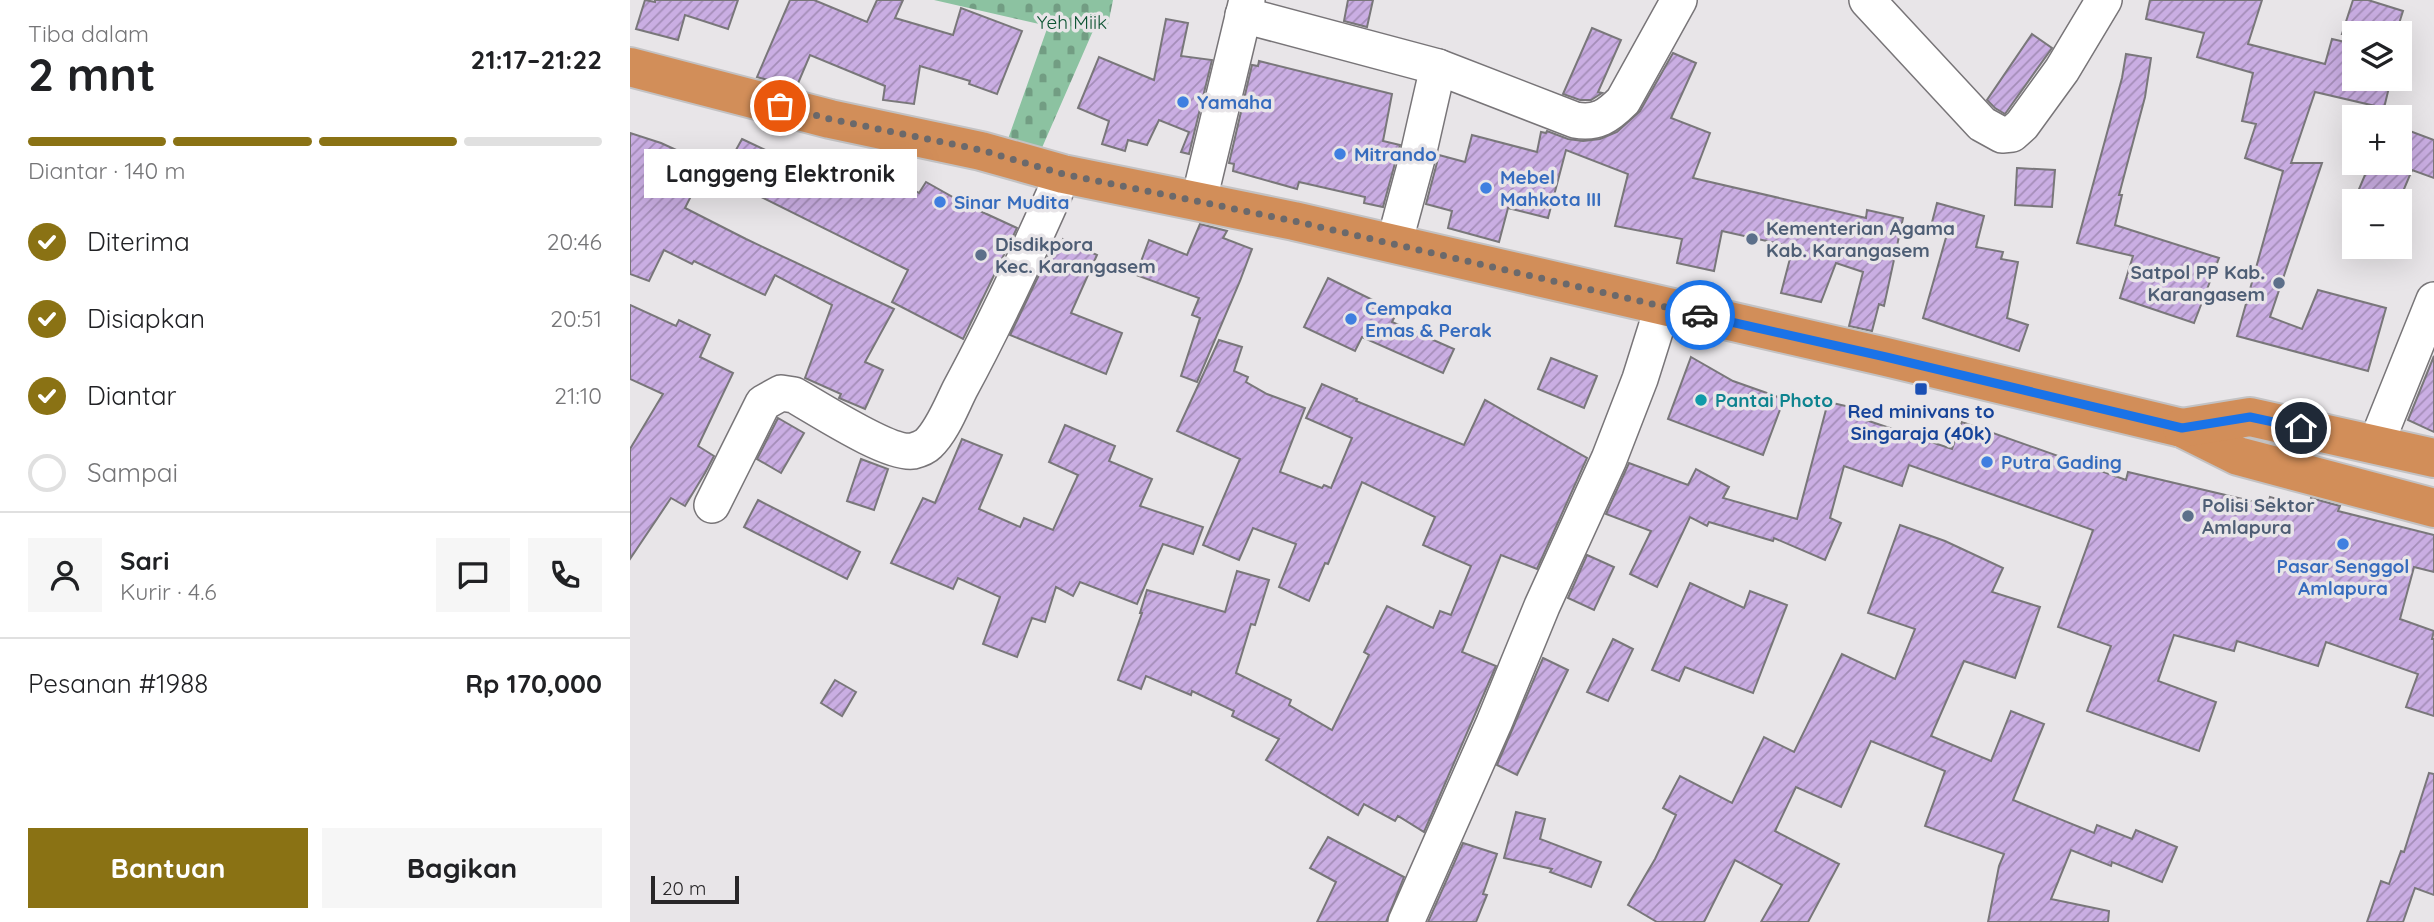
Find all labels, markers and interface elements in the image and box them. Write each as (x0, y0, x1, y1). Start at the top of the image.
park label: Yeh Miik (1037, 10, 1107, 34)
text: Tiba dalam (28, 19, 149, 48)
map controls (2342, 21, 2412, 259)
button: layers (2342, 21, 2412, 91)
text: 21:17–21:22 (471, 43, 602, 76)
text: 2 mnt (28, 45, 156, 103)
pin (750, 76, 810, 136)
icon: bag (761, 87, 799, 125)
place label: Yamaha (1197, 90, 1272, 114)
marker: Yamaha (1175, 94, 1191, 110)
button: + (2342, 105, 2412, 175)
place label: Mitrando (1354, 142, 1437, 166)
marker: Mitrando (1332, 146, 1348, 162)
callout: Langgeng Elektronik (643, 148, 916, 197)
text: Diantar · 140 m (28, 156, 186, 185)
text: Langgeng Elektronik (666, 159, 895, 188)
place label: Mebel Mahkota III (1500, 165, 1602, 211)
marker: Mebel Mahkota III (1478, 180, 1494, 196)
button: − (2342, 189, 2412, 259)
place label: Sinar Mudita (954, 190, 1069, 214)
marker: Sinar Mudita (932, 194, 948, 210)
place label: Kementerian Agama Kab. Karangasem (1766, 216, 1955, 262)
icon: check (28, 223, 66, 261)
text: Diterima (87, 225, 190, 258)
text: 20:46 (547, 227, 602, 256)
marker: Kementerian Agama Kab. Karangasem (1744, 231, 1760, 247)
place label: Disdikpora Kec. Karangasem (995, 232, 1156, 278)
marker: Disdikpora Kec. Karangasem (973, 247, 989, 263)
place label: Satpol PP Kab. Karangasem (2130, 260, 2265, 306)
marker: Satpol PP Kab. Karangasem (2271, 275, 2287, 291)
courier (1665, 280, 1735, 350)
place label: Cempaka Emas & Perak (1365, 296, 1492, 342)
icon: car (1681, 296, 1719, 334)
icon: check (28, 300, 66, 338)
text: Disiapkan (87, 302, 205, 335)
text: 20:51 (550, 304, 602, 333)
marker: Cempaka Emas & Perak (1343, 311, 1359, 327)
icon: check (28, 377, 66, 415)
text: Diantar (87, 379, 177, 412)
text: 21:10 (554, 381, 602, 410)
marker: Red minivans to Singaraja (40k) (1913, 381, 1929, 397)
place label: Pantai Photo (1715, 388, 1833, 412)
marker: Pantai Photo (1693, 392, 1709, 408)
pin (2271, 398, 2331, 458)
place label: Red minivans to Singaraja (40k) (1847, 399, 1995, 445)
icon: home (2282, 409, 2320, 447)
place label: Putra Gading (2001, 450, 2122, 474)
marker: Putra Gading (1979, 454, 1995, 470)
text: Sampai (87, 456, 178, 489)
place label: Polisi Sektor Amlapura (2202, 493, 2315, 539)
marker: Polisi Sektor Amlapura (2180, 508, 2196, 524)
marker: Pasar Senggol Amlapura (2335, 536, 2351, 552)
button: person (28, 538, 102, 612)
button: chat (436, 538, 510, 612)
button: phone (528, 538, 602, 612)
text: Sari (120, 544, 169, 577)
place label: Pasar Senggol Amlapura (2277, 554, 2409, 600)
text: Kurir · 4.6 (120, 577, 217, 606)
text: Pesanan #1988 (28, 667, 208, 700)
text: Rp 170,000 (465, 667, 602, 700)
button: Bantuan (28, 828, 308, 908)
button: Bagikan (322, 828, 602, 908)
scale bar (651, 873, 738, 905)
text: 20 m (662, 876, 706, 900)

